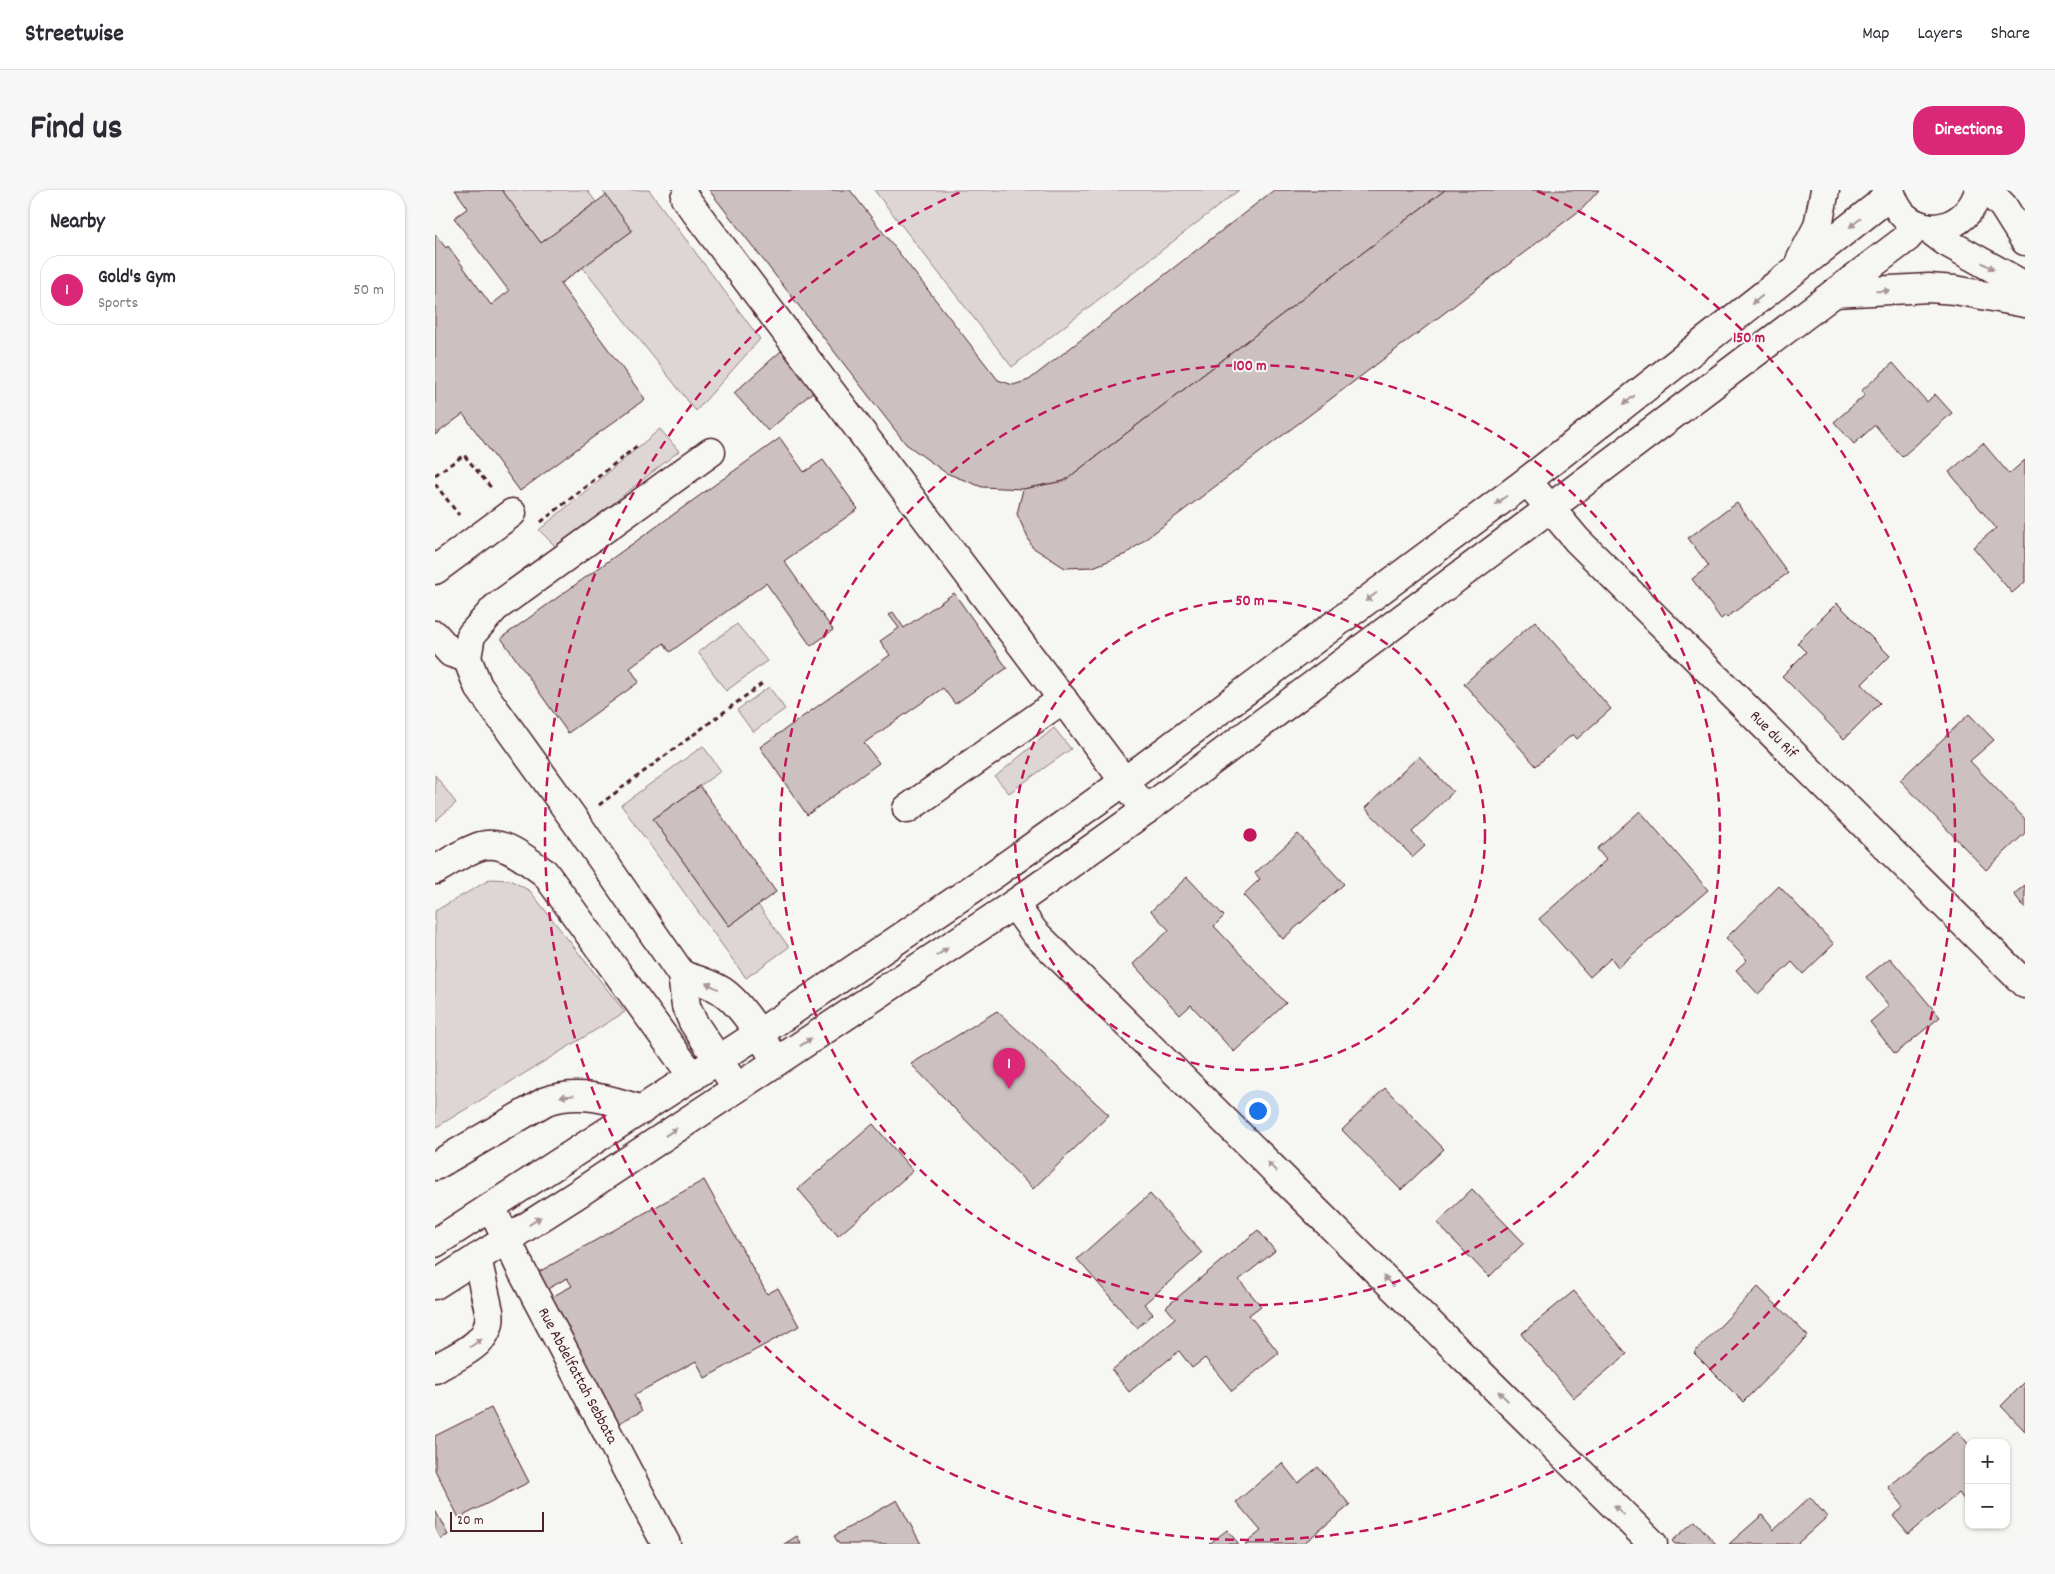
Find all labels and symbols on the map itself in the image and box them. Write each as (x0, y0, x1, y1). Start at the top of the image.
one-way arrow (1849, 218, 1862, 229)
one-way arrow (1981, 262, 1996, 270)
one-way arrow (1875, 286, 1891, 294)
one-way arrow (1751, 294, 1764, 305)
text: 150 m (1733, 328, 1765, 350)
text: 100 m (1233, 356, 1267, 378)
one-way arrow (1623, 395, 1636, 406)
one-way arrow (1495, 495, 1508, 506)
text: 50 m (1236, 591, 1264, 613)
one-way arrow (1365, 592, 1378, 603)
street label: Rue du Rif (1744, 706, 1803, 765)
centre of rings (1241, 826, 1259, 844)
one-way arrow (935, 948, 948, 957)
one-way arrow (705, 982, 719, 990)
one-way arrow (800, 1037, 813, 1047)
pin: 1 (993, 1048, 1025, 1089)
one-way arrow (559, 1092, 575, 1100)
your location (1245, 1098, 1271, 1124)
one-way arrow (664, 1127, 678, 1137)
one-way arrow (1266, 1161, 1278, 1173)
one-way arrow (528, 1216, 542, 1226)
one-way arrow (1382, 1275, 1394, 1287)
street label: Rue Abdelfattah Sebbata (531, 1304, 623, 1449)
one-way arrow (469, 1338, 483, 1348)
one-way arrow (1497, 1390, 1509, 1402)
one-way arrow (1613, 1504, 1625, 1516)
scale bar (450, 1509, 544, 1532)

